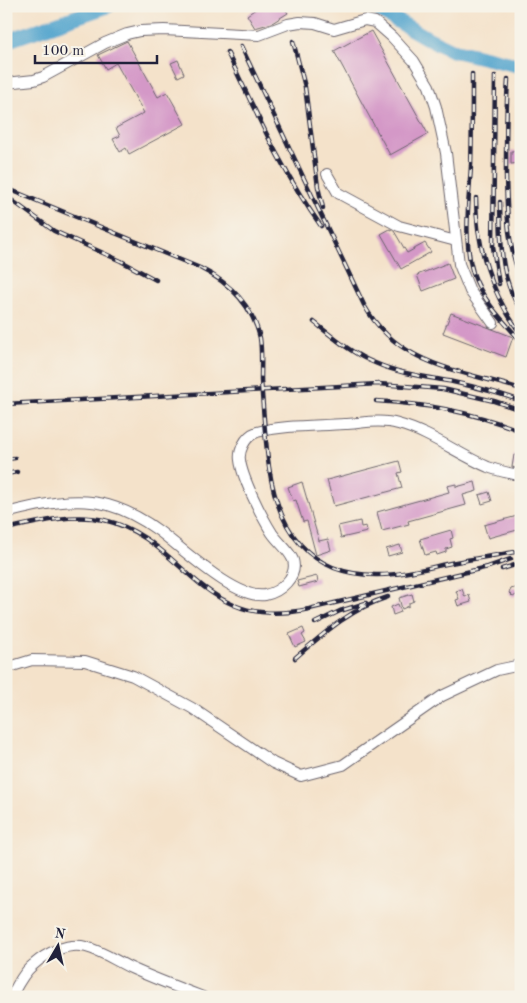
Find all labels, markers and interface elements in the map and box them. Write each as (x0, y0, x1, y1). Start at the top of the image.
scale bar (35, 32, 158, 64)
text: 100 m (42, 44, 84, 59)
north arrow (32, 920, 82, 970)
text: N (53, 926, 67, 942)

